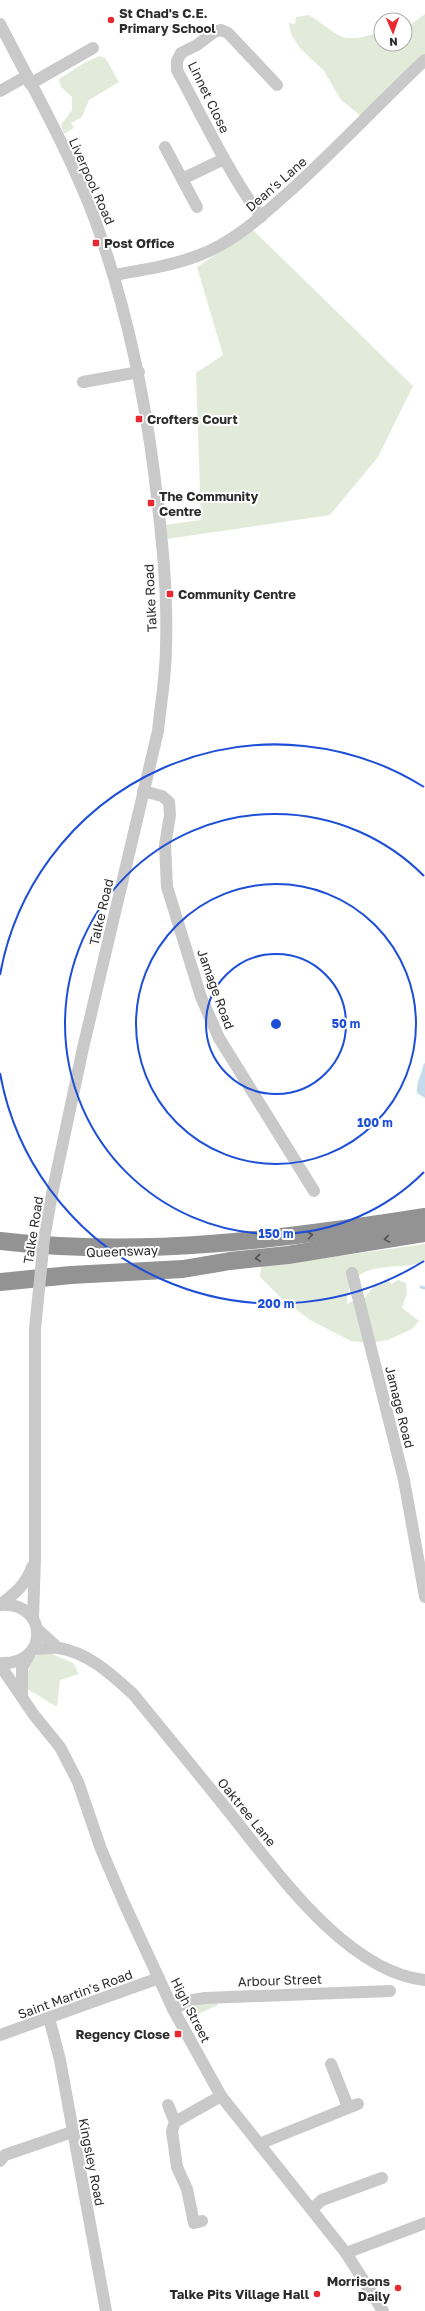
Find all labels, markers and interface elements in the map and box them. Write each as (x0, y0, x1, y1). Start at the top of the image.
place label: St Chad's C.E. Primary School (119, 5, 216, 36)
north arrow (373, 12, 413, 52)
marker: St Chad's C.E. Primary School (106, 15, 116, 25)
text: N (389, 36, 398, 49)
street label: Linnet Close (185, 58, 233, 136)
street label: Liverpool Road (66, 135, 118, 227)
street label: Dean's Lane (242, 153, 310, 215)
place label: Post Office (104, 235, 175, 251)
marker: Post Office (91, 238, 101, 248)
place label: Crofters Court (147, 411, 238, 427)
marker: Crofters Court (134, 414, 144, 424)
place label: The Community Centre (159, 488, 259, 519)
marker: The Community Centre (146, 498, 156, 508)
street label: Talke Road (140, 564, 160, 632)
place label: Community Centre (178, 586, 296, 602)
marker: Community Centre (165, 589, 175, 599)
street label: Talke Road (86, 877, 116, 947)
street label: Jamage Road (194, 947, 238, 1031)
text: 50 m (332, 1016, 360, 1031)
centre of rings (269, 1017, 283, 1031)
text: 100 m (357, 1115, 393, 1130)
street label: Talke Road (20, 1195, 46, 1265)
text: 150 m (259, 1226, 293, 1241)
one-way arrow (307, 1231, 313, 1240)
one-way arrow (383, 1234, 390, 1243)
street label: Queensway (86, 1242, 159, 1260)
one-way arrow (255, 1254, 261, 1263)
text: 200 m (258, 1296, 294, 1311)
street label: Jamage Road (382, 1364, 418, 1450)
street label: Oaktree Lane (215, 1775, 279, 1849)
street label: Saint Martin's Road (16, 1966, 134, 2022)
street label: Arbour Street (238, 1971, 322, 1989)
street label: High Street (168, 1975, 214, 2045)
place label: Regency Close (75, 2026, 170, 2042)
marker: Regency Close (173, 2029, 183, 2039)
street label: Kingsley Road (76, 2117, 108, 2207)
place label: Morrisons Daily (327, 2273, 390, 2304)
marker: Morrisons Daily (393, 2283, 403, 2293)
place label: Talke Pits Village Hall (169, 2286, 310, 2302)
marker: Talke Pits Village Hall (312, 2289, 322, 2299)

